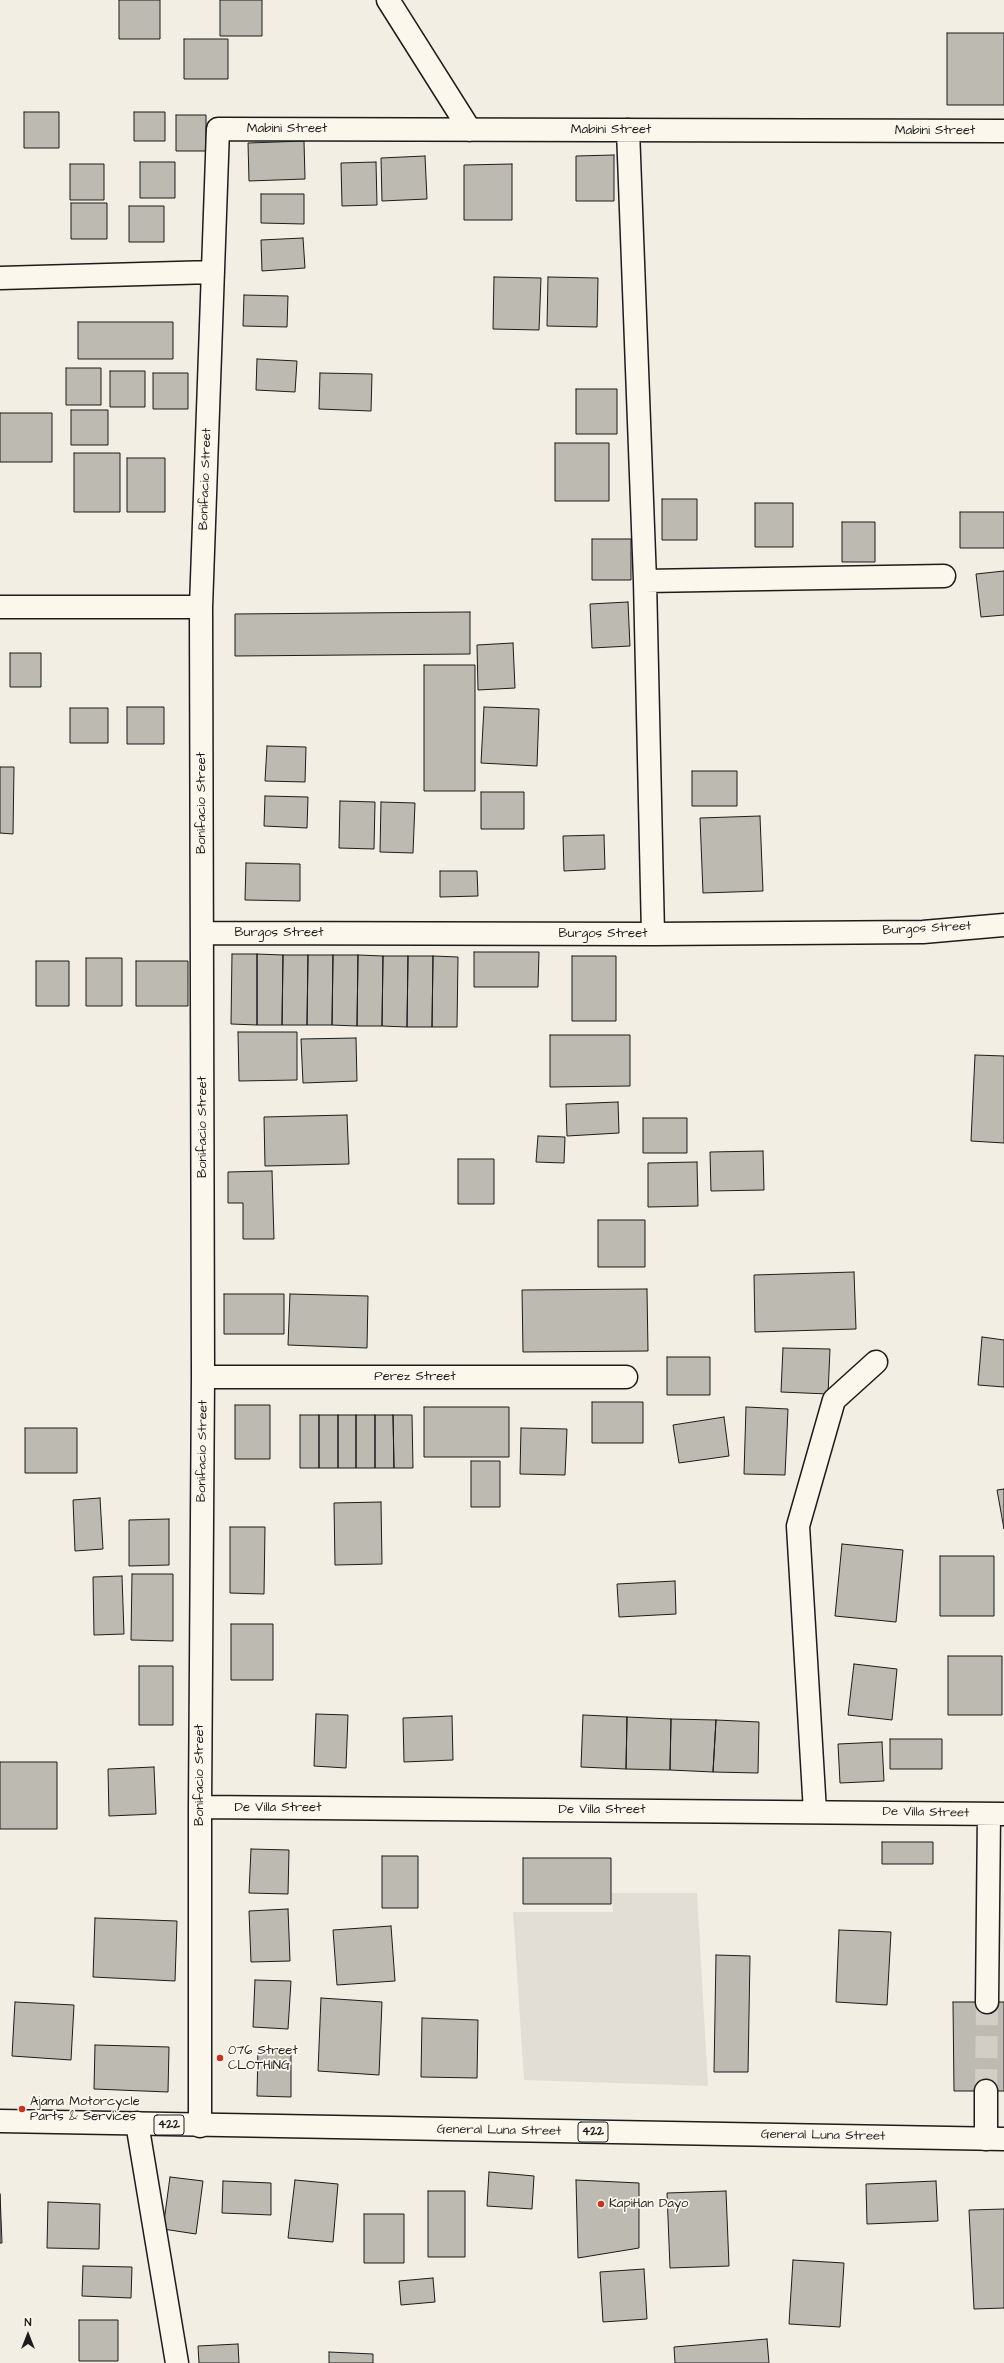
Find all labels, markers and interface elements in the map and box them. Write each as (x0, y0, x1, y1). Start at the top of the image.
street label: Mabini Street (247, 121, 327, 137)
street label: Mabini Street (571, 122, 651, 138)
street label: Mabini Street (895, 123, 975, 139)
street label: Bonifacio Street (196, 428, 216, 530)
street label: Bonifacio Street (194, 752, 210, 854)
street label: Burgos Street (882, 919, 972, 939)
street label: Burgos Street (235, 925, 323, 941)
street label: Burgos Street (559, 926, 647, 942)
street label: Bonifacio Street (195, 1076, 211, 1178)
street label: Perez Street (374, 1369, 456, 1385)
street label: Bonifacio Street (194, 1400, 212, 1502)
street label: Bonifacio Street (192, 1724, 208, 1826)
street label: De Villa Street (235, 1800, 321, 1816)
street label: De Villa Street (559, 1802, 645, 1818)
street label: De Villa Street (882, 1804, 970, 1822)
place label: 076 Street CLOTHING (228, 2043, 298, 2074)
marker: 076 Street CLOTHING (215, 2053, 225, 2063)
place label: Ajama Motorcycle Parts & Services (30, 2094, 140, 2125)
marker: Ajama Motorcycle Parts & Services (17, 2104, 27, 2114)
road number: 422 (154, 2115, 184, 2135)
street label: General Luna Street (437, 2122, 561, 2140)
road number: 422 (578, 2122, 608, 2142)
street label: General Luna Street (761, 2127, 885, 2145)
place label: KapiHan Dayo (609, 2196, 688, 2212)
marker: KapiHan Dayo (596, 2199, 606, 2209)
north arrow (8, 2315, 48, 2355)
text: N (25, 2315, 31, 2330)

